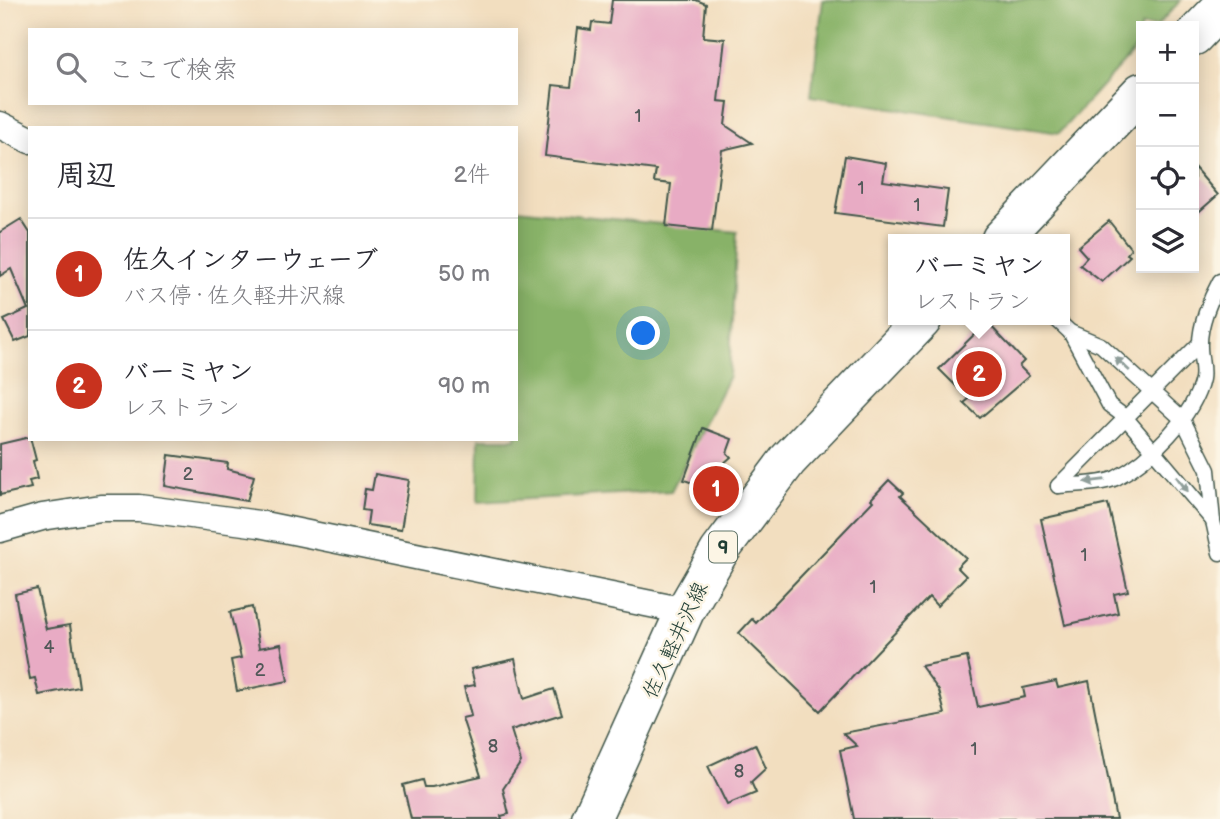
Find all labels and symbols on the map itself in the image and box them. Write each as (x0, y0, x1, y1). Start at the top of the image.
house number: 1 (635, 106, 641, 127)
house number: 1 (858, 178, 864, 199)
house number: 1 (914, 195, 920, 216)
your location (626, 316, 660, 350)
pin: 2 (956, 348, 1002, 400)
one-way arrow (1113, 357, 1130, 372)
pin: 1 (693, 463, 739, 515)
house number: 2 (183, 464, 194, 485)
one-way arrow (1174, 475, 1188, 493)
one-way arrow (1084, 476, 1106, 487)
road number: 9 (709, 532, 737, 562)
house number: 1 (1081, 545, 1087, 566)
house number: 1 (870, 577, 876, 598)
street label: 佐久軽井沢線 (637, 578, 713, 703)
house number: 4 (44, 637, 55, 658)
house number: 2 (255, 660, 266, 681)
house number: 8 (488, 736, 498, 757)
house number: 1 (971, 739, 977, 760)
house number: 8 (734, 761, 744, 782)

